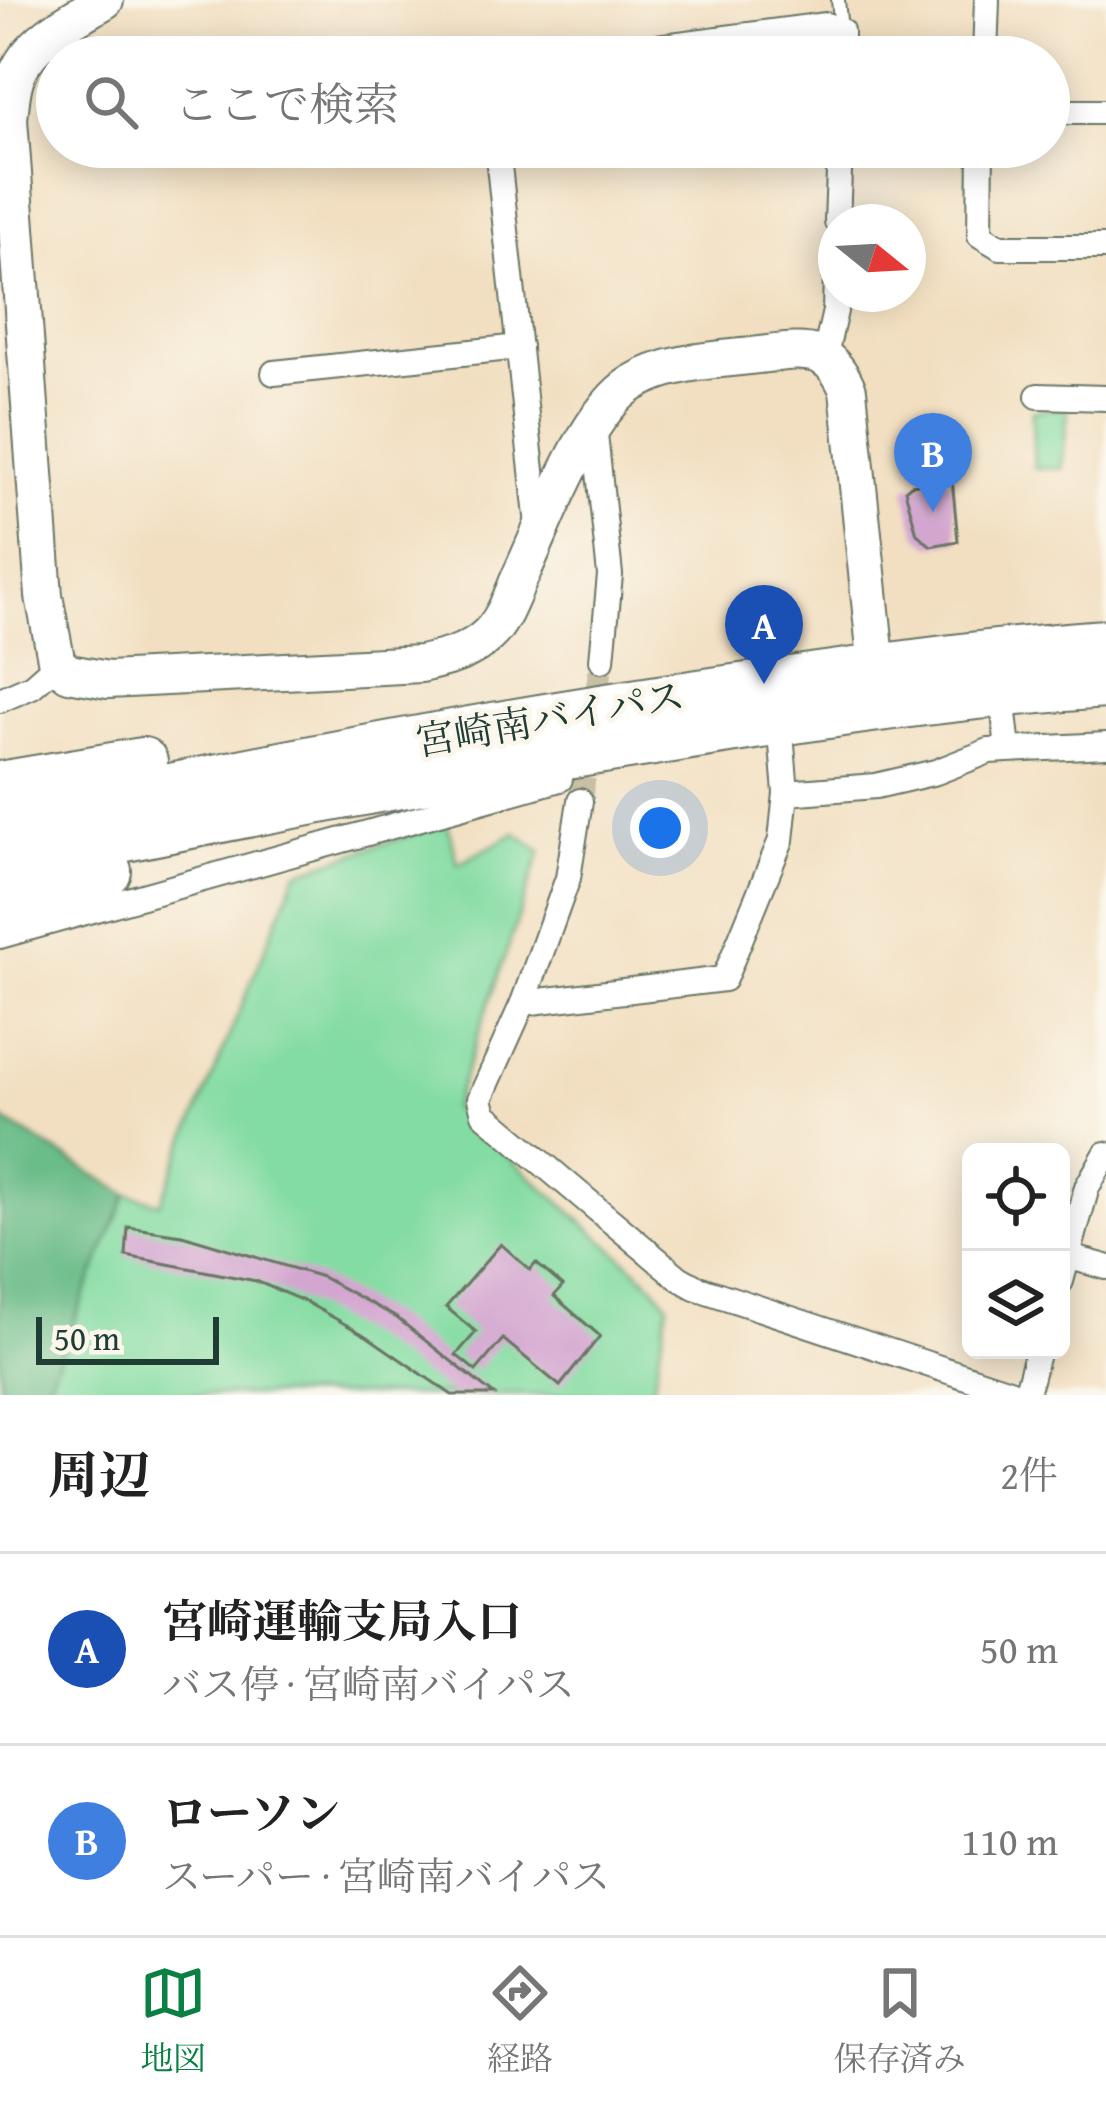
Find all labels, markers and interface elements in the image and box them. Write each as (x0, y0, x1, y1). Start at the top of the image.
search box (36, 36, 1070, 168)
icon: search (78, 69, 144, 135)
text: ここで検索 (174, 71, 399, 136)
north arrow (818, 204, 926, 312)
pin: B (894, 413, 972, 512)
pin: A (725, 585, 803, 684)
street label: 宮崎南バイパス (411, 666, 689, 769)
your location (630, 798, 690, 858)
map controls (962, 1143, 1070, 1359)
button: locate (962, 1143, 1070, 1251)
button: layers (962, 1251, 1070, 1359)
scale bar (36, 1311, 219, 1364)
text: 50 m (54, 1314, 120, 1362)
text: 周辺 (48, 1437, 150, 1512)
text: 2件 (1000, 1446, 1058, 1503)
text: 宮崎運輸支局入口 (162, 1588, 522, 1653)
text: A (75, 1620, 99, 1677)
text: 50 m (980, 1620, 1058, 1677)
text: バス停 · 宮崎南バイパス (162, 1655, 575, 1712)
text: ローソン (162, 1780, 340, 1845)
text: B (75, 1812, 99, 1869)
text: 110 m (961, 1812, 1058, 1869)
text: スーパー · 宮崎南バイパス (162, 1847, 610, 1904)
tab: 地図 (140, 1960, 206, 2082)
tab: 経路 (487, 1960, 553, 2082)
tab: 保存済み (834, 1960, 966, 2082)

